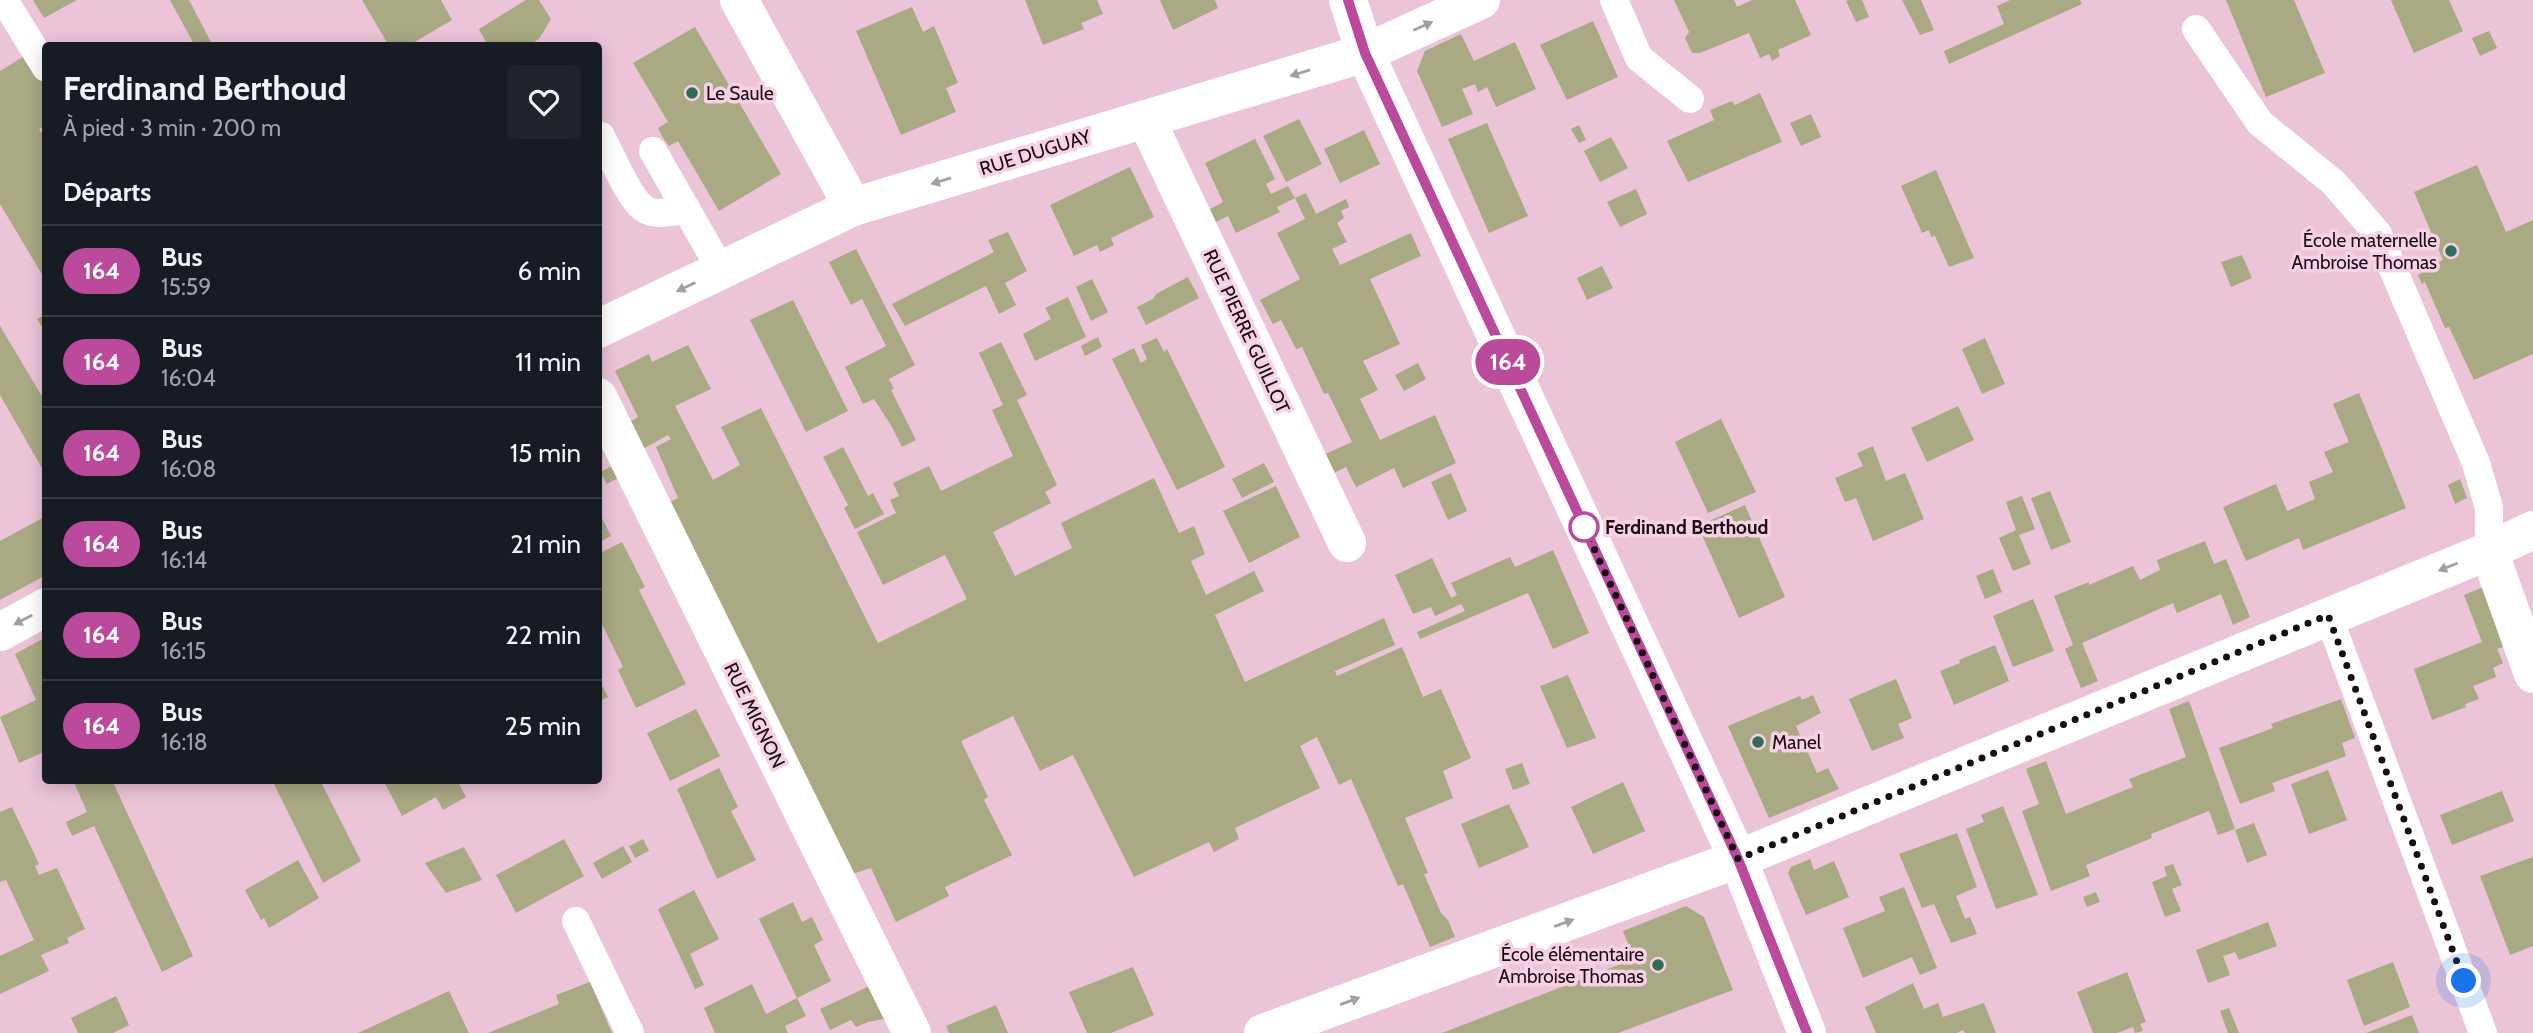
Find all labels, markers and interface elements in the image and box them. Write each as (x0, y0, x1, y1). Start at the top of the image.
one-way arrow (1413, 21, 1433, 32)
button: heart (507, 65, 581, 139)
text: Ferdinand Berthoud (63, 68, 347, 108)
one-way arrow (1289, 68, 1310, 78)
place label: Le Saule (706, 82, 774, 105)
marker: Le Saule (684, 85, 700, 101)
text: À pied · 3 min · 200 m (63, 114, 281, 142)
street label: RUE DUGUAY (977, 125, 1094, 180)
text: Départs (63, 176, 151, 208)
one-way arrow (930, 176, 951, 186)
place label: École maternelle Ambroise Thomas (2292, 228, 2437, 274)
text: Bus (161, 241, 202, 273)
marker: École maternelle Ambroise Thomas (2443, 243, 2459, 259)
street label: RUE PIERRE GUILLOT (1198, 246, 1295, 417)
text: 6 min (518, 255, 581, 287)
text: 164 (83, 256, 120, 285)
text: 15:59 (161, 273, 211, 301)
one-way arrow (676, 281, 696, 292)
text: Bus (161, 332, 202, 364)
line badge: 164 (1468, 339, 1548, 385)
text: 11 min (515, 346, 581, 378)
text: 164 (83, 347, 120, 376)
text: 164 (1489, 347, 1527, 376)
text: 16:04 (161, 364, 216, 392)
text: Bus (161, 423, 202, 455)
text: 15 min (510, 437, 581, 469)
text: 164 (83, 438, 120, 467)
text: 16:08 (161, 455, 216, 483)
marker: Ferdinand Berthoud (1569, 512, 1599, 542)
text: Bus (161, 514, 202, 546)
place label: Ferdinand Berthoud (1605, 516, 1768, 539)
text: 21 min (510, 528, 581, 560)
text: 164 (83, 529, 120, 558)
text: 16:14 (161, 546, 207, 574)
one-way arrow (2438, 562, 2459, 573)
text: Bus (161, 605, 202, 637)
one-way arrow (13, 614, 33, 625)
text: 22 min (505, 619, 581, 651)
text: 164 (83, 620, 120, 649)
text: 16:15 (161, 637, 206, 665)
street label: RUE MIGNON (719, 659, 790, 772)
text: Bus (161, 696, 202, 728)
text: 25 min (505, 710, 581, 742)
text: 164 (83, 711, 120, 740)
text: 16:18 (161, 728, 208, 756)
place label: Manel (1772, 731, 1822, 754)
marker: Manel (1750, 734, 1766, 750)
one-way arrow (1553, 917, 1574, 928)
place label: École élémentaire Ambroise Thomas (1499, 942, 1644, 988)
marker: École élémentaire Ambroise Thomas (1650, 957, 1666, 973)
your location (2446, 963, 2481, 998)
one-way arrow (1340, 995, 1361, 1006)

